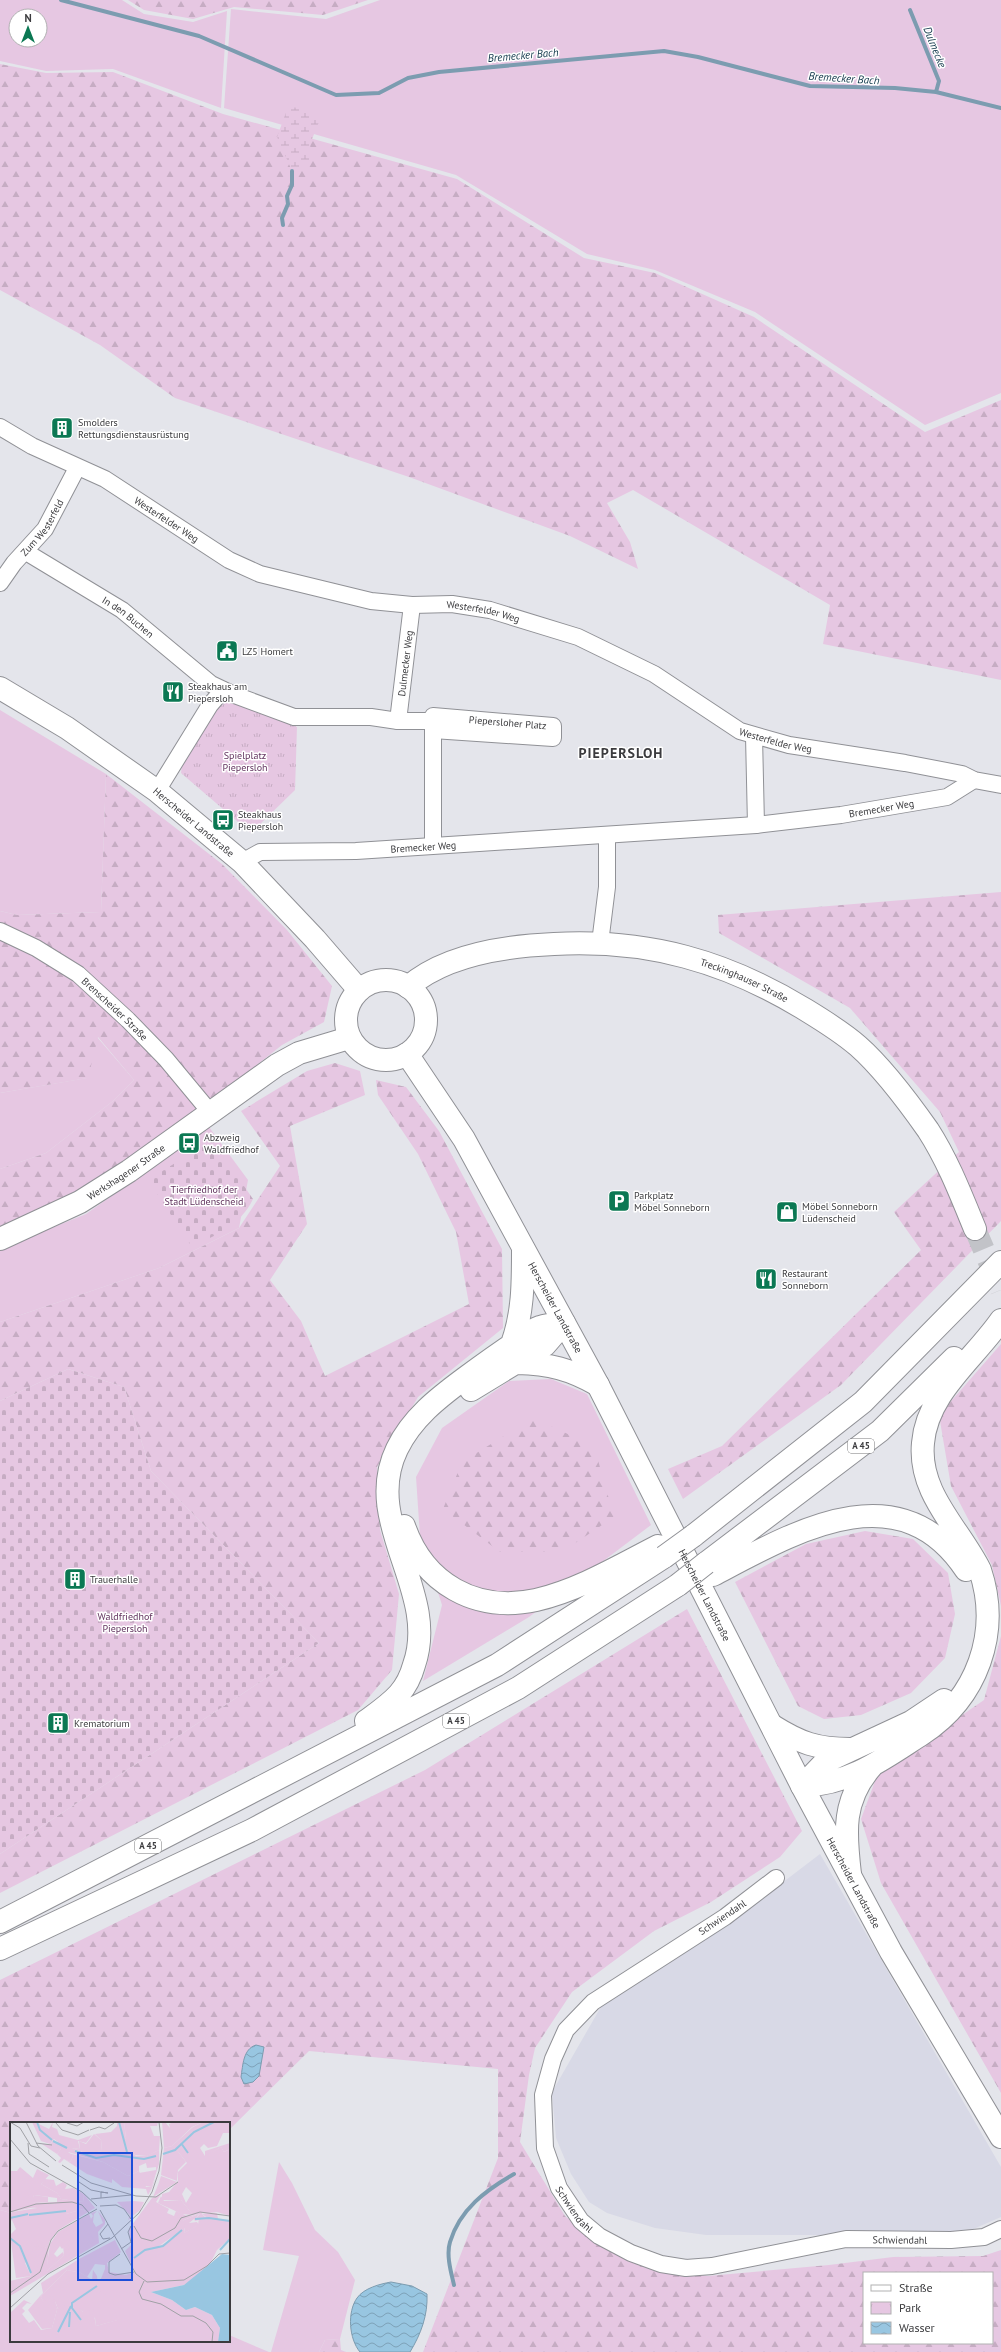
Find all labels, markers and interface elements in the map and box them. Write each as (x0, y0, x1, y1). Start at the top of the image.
north arrow (8, 8, 48, 48)
text: N (24, 11, 32, 25)
water label: Dulmecke (920, 24, 950, 70)
water label: Bremecker Bach (487, 45, 559, 65)
water label: Bremecker Bach (808, 69, 880, 87)
building icon: Smolders Rettungsdienstausrüstung (49, 415, 75, 441)
place label: Smolders Rettungsdienstausrüstung (78, 416, 189, 441)
street label: Westerfelder Weg (132, 494, 201, 546)
street label: Zum Westerfeld (18, 497, 66, 559)
street label: In den Buchen (100, 594, 156, 641)
street label: Westerfelder Weg (447, 598, 521, 626)
street label: Dulmecker Weg (395, 630, 416, 697)
public building icon: LZ5 Homert (214, 638, 240, 664)
place label: LZ5 Homert (242, 645, 293, 658)
restaurant icon: Steakhaus am Piepersloh (160, 679, 186, 705)
place label: Steakhaus am Piepersloh (188, 680, 247, 705)
street label: Piepersloher Platz (468, 713, 547, 732)
street label: Westerfelder Weg (738, 725, 813, 755)
district label: PIEPERSLOH (579, 744, 663, 762)
park label: Spielplatz Piepersloh (222, 749, 268, 774)
street label: Herscheider Landstraße (150, 785, 237, 860)
street label: Bremecker Weg (848, 797, 915, 821)
bus stop icon: Steakhaus Piepersloh (210, 807, 236, 833)
place label: Steakhaus Piepersloh (238, 808, 283, 833)
street label: Bremecker Weg (390, 839, 457, 856)
street label: Treckinghauser Straße (699, 955, 791, 1005)
street label: Brenscheider Straße (79, 975, 151, 1044)
bus stop icon: Abzweig Waldfriedhof (176, 1130, 202, 1156)
place label: Abzweig Waldfriedhof (204, 1131, 260, 1156)
street label: Werkshagener Straße (85, 1141, 168, 1203)
park label: Tierfriedhof der Stadt Lüdenscheid (165, 1183, 243, 1208)
parking icon: Parkplatz Möbel Sonneborn (606, 1188, 632, 1214)
place label: Parkplatz Möbel Sonneborn (634, 1189, 710, 1214)
shop icon: Möbel Sonneborn Lüdenscheid (774, 1199, 800, 1225)
place label: Möbel Sonneborn Lüdenscheid (802, 1200, 878, 1225)
street label: Herscheider Landstraße (525, 1260, 585, 1355)
restaurant icon: Restaurant Sonneborn (753, 1266, 779, 1292)
place label: Restaurant Sonneborn (782, 1267, 828, 1292)
road number: A 45 (848, 1439, 874, 1453)
street label: Herscheider Landstraße (676, 1547, 733, 1643)
building icon: Trauerhalle (62, 1566, 88, 1592)
place label: Trauerhalle (90, 1573, 138, 1586)
park label: Waldfriedhof Piepersloh (98, 1610, 153, 1635)
building icon: Krematorium (45, 1710, 71, 1736)
road number: A 45 (443, 1714, 469, 1728)
place label: Krematorium (74, 1717, 130, 1730)
street label: Herscheider Landstraße (824, 1835, 883, 1931)
road number: A 45 (135, 1839, 161, 1853)
street label: Schwiendahl (696, 1897, 749, 1938)
inset map (10, 2122, 230, 2342)
street label: Schwiendahl (553, 2184, 596, 2235)
street label: Schwiendahl (873, 2233, 927, 2247)
legend (863, 2272, 993, 2344)
text: Straße (899, 2280, 933, 2295)
text: Park (899, 2300, 921, 2315)
text: Wasser (899, 2320, 935, 2335)

